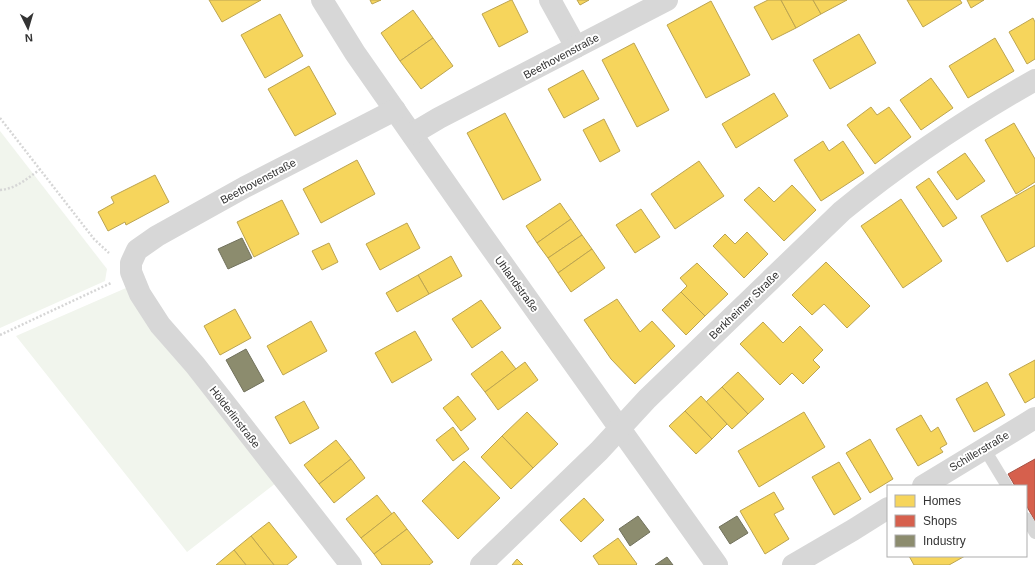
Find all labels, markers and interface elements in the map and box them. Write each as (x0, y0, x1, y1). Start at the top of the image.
north arrow (8, 8, 48, 48)
street label: Beethovenstraße (521, 31, 601, 81)
text: N (24, 32, 33, 44)
street label: Beethovenstraße (218, 156, 298, 206)
street label: Uhlandstraße (493, 254, 541, 314)
street label: Berkheimer Straße (707, 269, 781, 341)
street label: Hölderlinstraße (207, 384, 263, 450)
street label: Schillerstraße (947, 429, 1011, 473)
legend (887, 485, 1027, 557)
text: Homes (923, 494, 961, 508)
text: Shops (923, 514, 957, 528)
text: Industry (923, 534, 966, 548)

